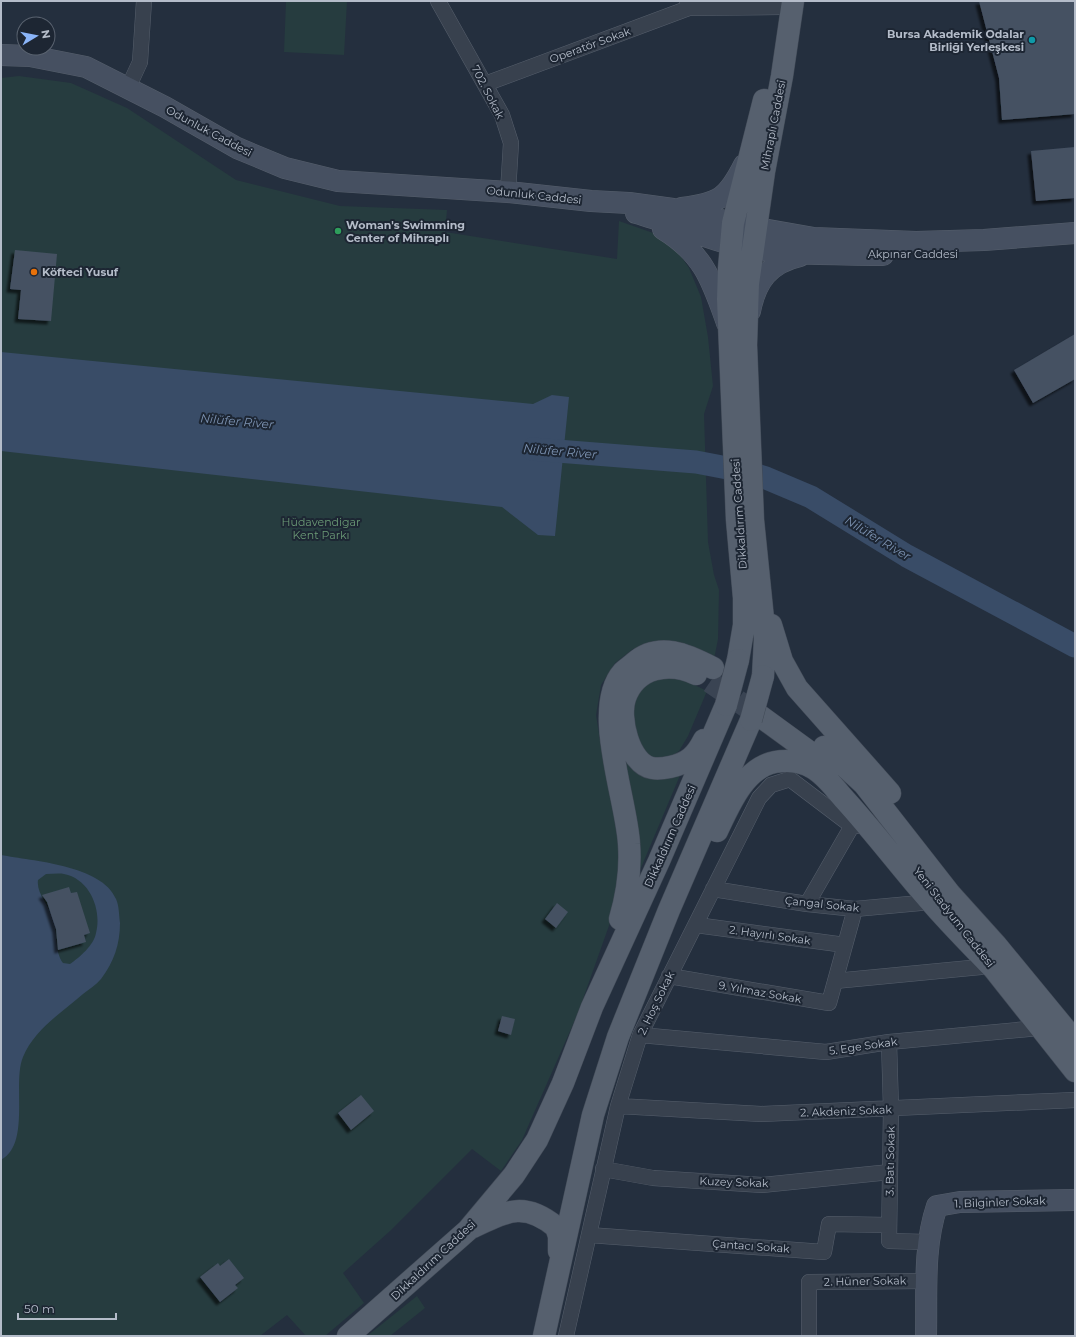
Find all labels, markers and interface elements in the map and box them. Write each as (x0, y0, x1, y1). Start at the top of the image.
north arrow (16, 16, 56, 56)
street label: Operatör Sokak (547, 24, 633, 66)
place label: Bursa Akademik Odalar Birliği Yerleşkesi (887, 27, 1024, 54)
text: N (38, 29, 54, 40)
marker: Bursa Akademik Odalar Birliği Yerleşkesi (1027, 35, 1037, 45)
street label: 702. Sokak (469, 63, 508, 122)
street label: Mihraplı Caddesi (757, 79, 789, 171)
street label: Odunluk Caddesi (164, 102, 254, 160)
street label: Odunluk Caddesi (486, 183, 582, 207)
place label: Woman's Swimming Center of Mihraplı (346, 218, 465, 245)
marker: Woman's Swimming Center of Mihraplı (333, 226, 343, 236)
street label: Akpınar Caddesi (868, 247, 958, 261)
place label: Köfteci Yusuf (42, 265, 119, 279)
marker: Köfteci Yusuf (29, 267, 39, 277)
water label: Nilüfer River (200, 410, 275, 432)
water label: Nilüfer River (523, 440, 598, 462)
street label: Dikkaldırım Caddesi (728, 458, 750, 570)
water label: Nilüfer River (843, 513, 914, 564)
park label: Hüdavendigar Kent Parkı (282, 515, 360, 542)
street label: Dikkaldırım Caddesi (641, 782, 699, 889)
street label: Yeni Stadyum Caddesi (911, 864, 997, 970)
street label: Çangal Sokak (784, 893, 860, 915)
street label: 2. Hayırlı Sokak (728, 922, 812, 948)
street label: 2. Hoş Sokak (635, 969, 678, 1037)
street label: 9. Yılmaz Sokak (717, 978, 803, 1006)
street label: 5. Ege Sokak (828, 1034, 899, 1058)
street label: 2. Akdeniz Sokak (800, 1102, 893, 1120)
street label: 3. Batı Sokak (882, 1126, 898, 1196)
street label: Kuzey Sokak (699, 1174, 769, 1190)
street label: 1. Bilginler Sokak (954, 1193, 1046, 1211)
street label: Dikkaldırım Caddesi (388, 1217, 478, 1303)
street label: Çantacı Sokak (712, 1236, 791, 1256)
street label: 2. Hüner Sokak (824, 1273, 907, 1289)
scale bar (18, 1295, 116, 1321)
text: 50 m (24, 1301, 55, 1316)

